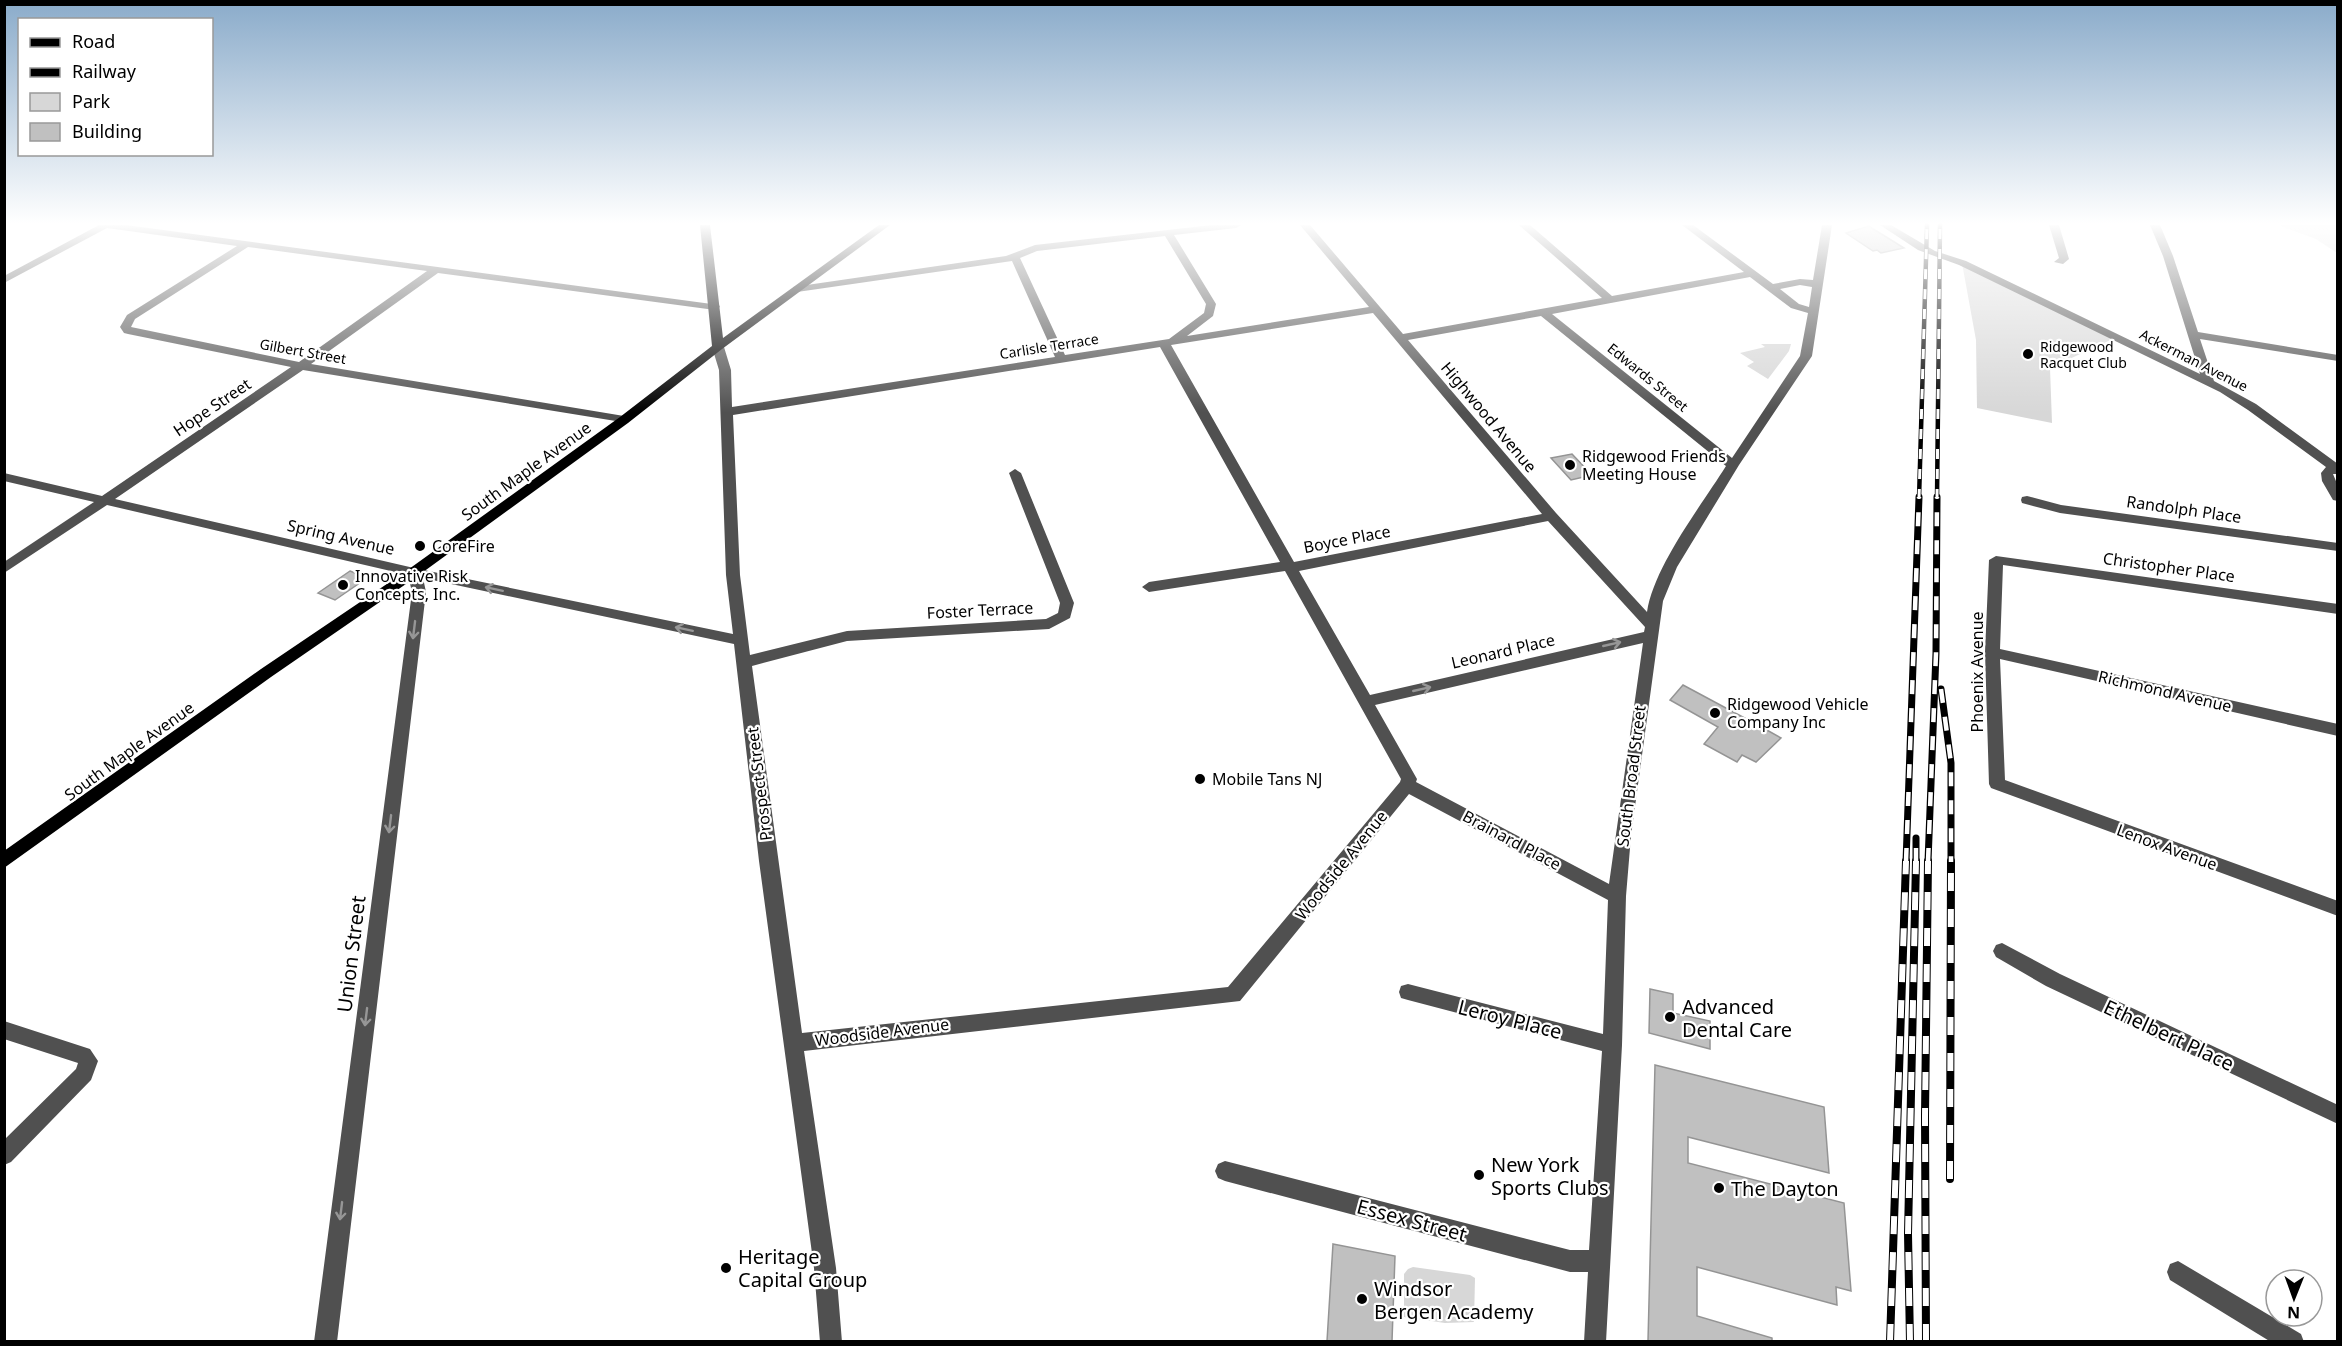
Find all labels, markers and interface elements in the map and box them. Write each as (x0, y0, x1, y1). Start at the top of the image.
legend (18, 18, 213, 156)
text: Road (72, 29, 115, 53)
text: Railway (72, 59, 137, 83)
text: Park (72, 89, 110, 113)
text: Building (72, 119, 142, 143)
street label: Ackerman Avenue (2137, 324, 2252, 396)
street label: Carlisle Terrace (998, 329, 1100, 363)
street label: Gilbert Street (258, 334, 348, 368)
place label: Ridgewood Racquet Club (2040, 337, 2127, 372)
street label: Edwards Street (1604, 339, 1692, 415)
marker: Ridgewood Racquet Club (2021, 347, 2035, 361)
street label: Highwood Avenue (1436, 357, 1542, 477)
street label: Hope Street (169, 373, 255, 441)
street label: South Maple Avenue (457, 417, 595, 525)
place label: Ridgewood Friends Meeting House (1582, 445, 1726, 485)
marker: Ridgewood Friends Meeting House (1563, 458, 1577, 472)
street label: Randolph Place (2125, 490, 2243, 528)
street label: Spring Avenue (285, 514, 397, 560)
street label: Boyce Place (1302, 520, 1392, 558)
place label: CoreFire (432, 535, 495, 557)
marker: CoreFire (413, 539, 427, 553)
street label: Christopher Place (2102, 547, 2236, 587)
place label: Innovative Risk Concepts, Inc. (355, 565, 469, 605)
marker: Innovative Risk Concepts, Inc. (336, 578, 350, 592)
one-way arrow (484, 583, 504, 594)
street label: Foster Terrace (926, 596, 1034, 624)
street label: Phoenix Avenue (1966, 611, 1988, 733)
one-way arrow (408, 620, 419, 640)
one-way arrow (675, 623, 695, 634)
street label: Leonard Place (1449, 628, 1557, 674)
one-way arrow (1602, 638, 1621, 650)
street label: Richmond Avenue (2096, 665, 2234, 717)
one-way arrow (1412, 682, 1431, 694)
place label: Ridgewood Vehicle Company Inc (1727, 693, 1869, 733)
street label: South Maple Avenue (60, 697, 198, 805)
street label: South Broad Street (1611, 704, 1651, 848)
marker: Ridgewood Vehicle Company Inc (1708, 706, 1722, 720)
street label: Prospect Street (741, 726, 777, 842)
place label: Mobile Tans NJ (1212, 768, 1322, 790)
marker: Mobile Tans NJ (1193, 772, 1207, 786)
street label: Brainard Place (1459, 805, 1565, 875)
street label: Woodside Avenue (1290, 806, 1392, 924)
one-way arrow (384, 813, 395, 833)
street label: Lenox Avenue (2114, 819, 2220, 875)
street label: Union Street (330, 894, 372, 1014)
street label: Leroy Place (1455, 993, 1565, 1045)
place label: Advanced Dental Care (1682, 993, 1792, 1043)
street label: Ethelbert Place (2100, 993, 2238, 1077)
one-way arrow (360, 1007, 371, 1027)
marker: Advanced Dental Care (1663, 1010, 1677, 1024)
street label: Woodside Avenue (814, 1013, 950, 1051)
place label: New York Sports Clubs (1491, 1151, 1609, 1201)
marker: New York Sports Clubs (1472, 1168, 1486, 1182)
place label: The Dayton (1731, 1175, 1839, 1202)
marker: The Dayton (1712, 1181, 1726, 1195)
street label: Essex Street (1354, 1192, 1470, 1248)
one-way arrow (336, 1200, 347, 1220)
place label: Heritage Capital Group (738, 1243, 867, 1293)
marker: Heritage Capital Group (719, 1261, 733, 1275)
north arrow (2264, 1268, 2324, 1328)
place label: Windsor Bergen Academy (1374, 1275, 1534, 1325)
marker: Windsor Bergen Academy (1355, 1292, 1369, 1306)
text: N (2287, 1302, 2300, 1324)

